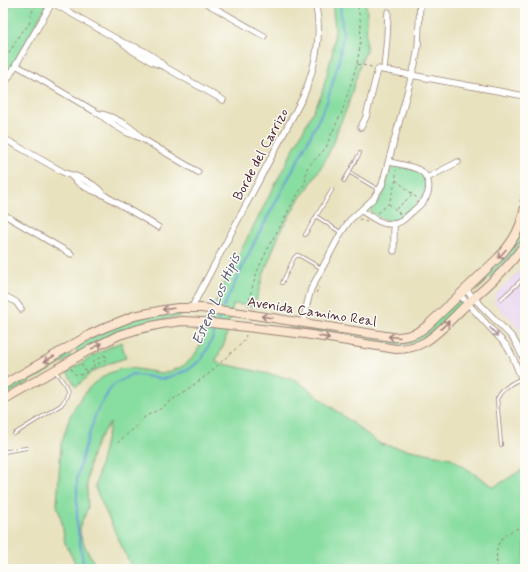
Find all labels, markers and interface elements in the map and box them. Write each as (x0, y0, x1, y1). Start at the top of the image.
street label: Borde del Carrizo (229, 105, 293, 204)
one-way arrow (498, 248, 507, 259)
water label: Estero Los Hipis (188, 249, 247, 348)
street label: Avenida Camino Real (246, 293, 378, 331)
one-way arrow (162, 305, 175, 313)
one-way arrow (261, 313, 274, 321)
one-way arrow (440, 320, 450, 330)
one-way arrow (489, 327, 499, 337)
one-way arrow (388, 333, 401, 340)
one-way arrow (317, 334, 330, 342)
one-way arrow (91, 342, 103, 349)
one-way arrow (43, 355, 55, 363)

